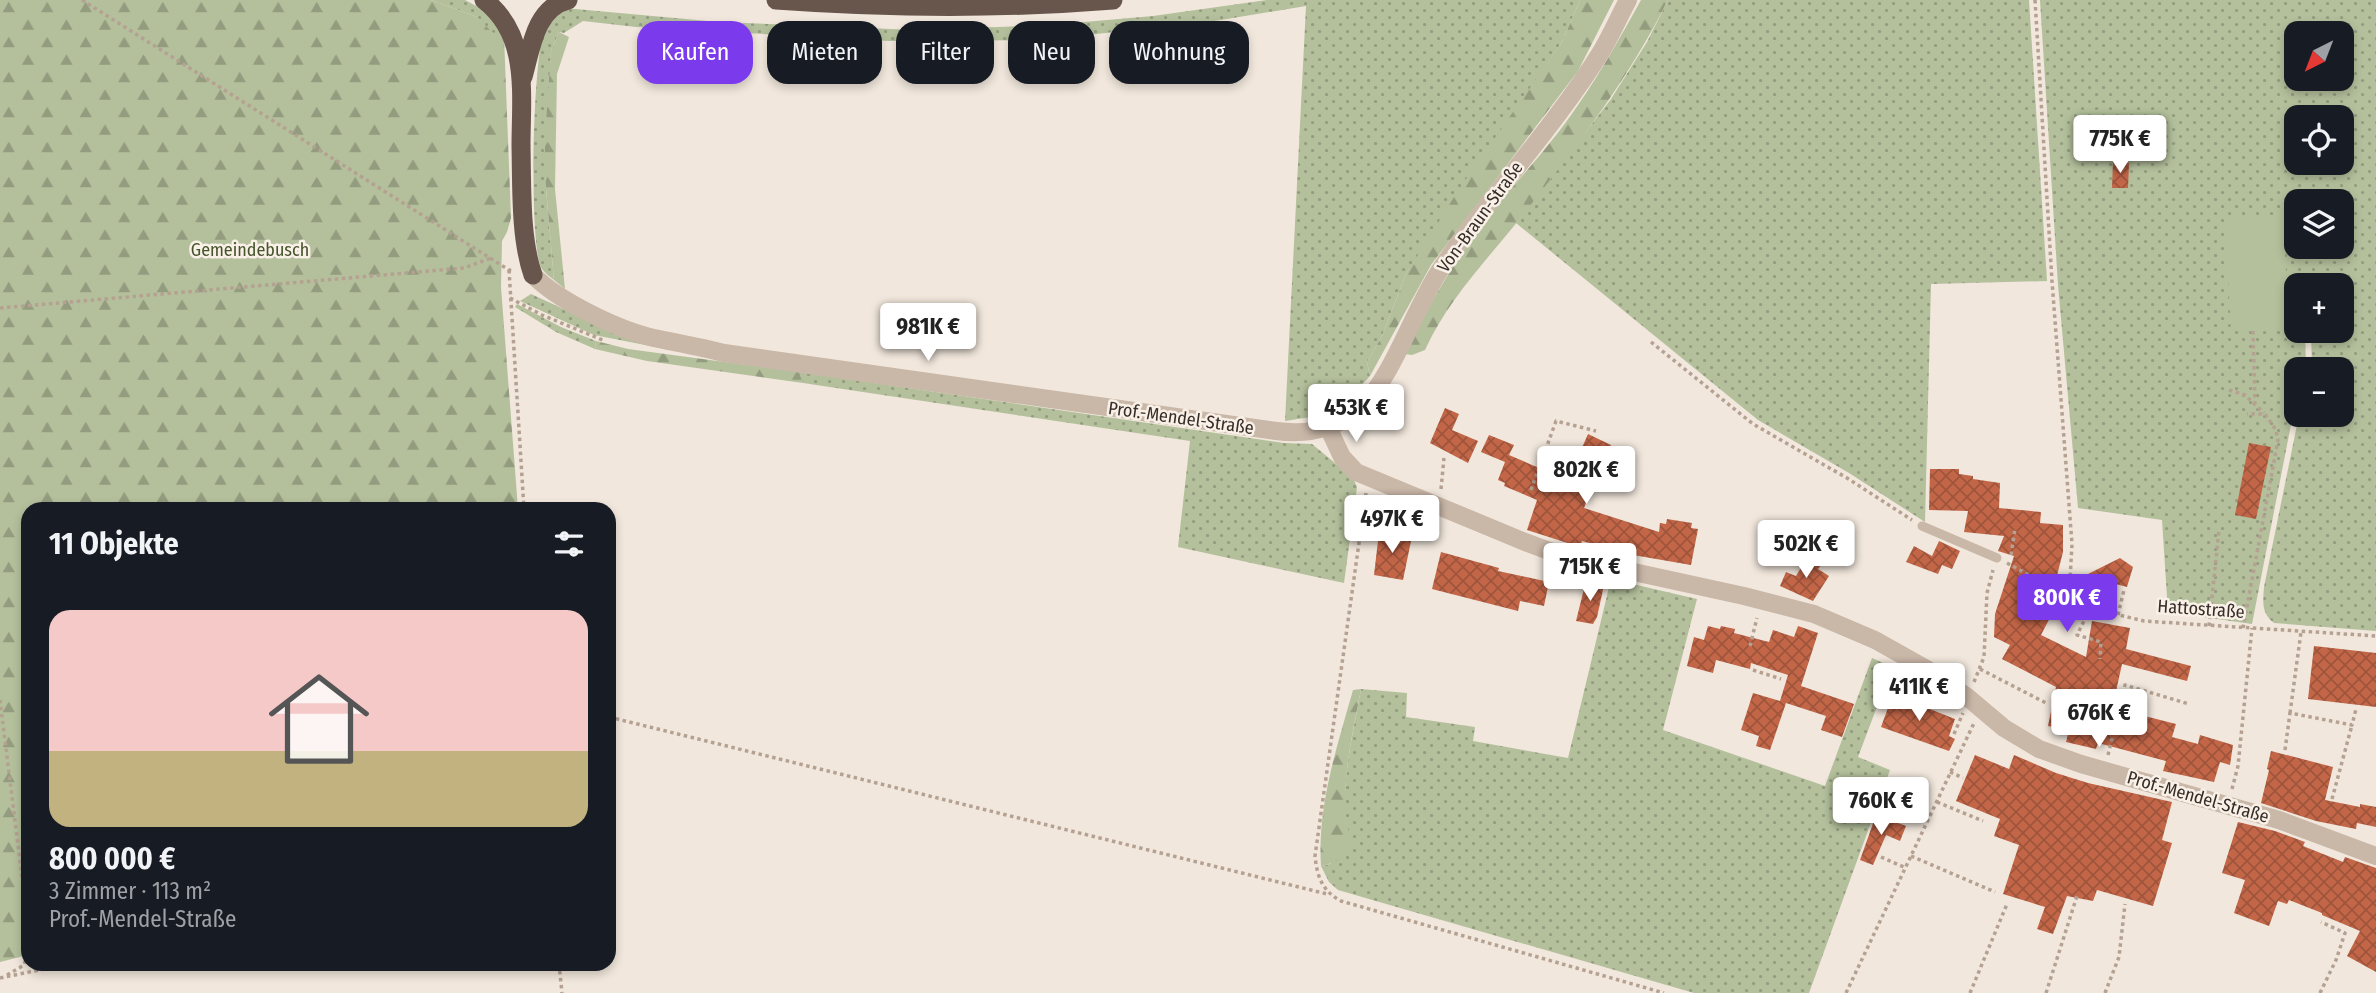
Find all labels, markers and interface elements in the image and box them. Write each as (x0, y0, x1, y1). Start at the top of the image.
chip: Kaufen (637, 21, 753, 84)
chip: Mieten (767, 21, 882, 84)
chip: Filter (896, 21, 994, 84)
chip: Neu (1008, 21, 1095, 84)
chip: Wohnung (1109, 21, 1249, 84)
north arrow (2284, 21, 2354, 91)
map controls (2284, 21, 2354, 427)
button: locate (2284, 105, 2354, 175)
pin: 775K € (2063, 116, 2177, 175)
text: 775K € (2089, 124, 2151, 152)
street label: Von-Braun-Straße (1432, 157, 1528, 277)
button: layers (2284, 189, 2354, 259)
park label: Gemeindebusch (191, 239, 309, 261)
button: + (2284, 273, 2354, 343)
pin: 981K € (871, 304, 985, 363)
text: 981K € (896, 312, 960, 340)
button: − (2284, 357, 2354, 427)
pin: 453K € (1299, 384, 1413, 444)
text: 453K € (1324, 393, 1388, 421)
street label: Prof.-Mendel-Straße (1107, 397, 1255, 439)
pin: 802K € (1529, 447, 1643, 506)
text: 802K € (1553, 455, 1619, 483)
pin: 497K € (1335, 496, 1449, 555)
text: 497K € (1360, 504, 1424, 532)
pin: 502K € (1749, 520, 1863, 580)
icon: filters (550, 525, 588, 563)
text: 11 Objekte (49, 526, 179, 562)
text: 502K € (1774, 529, 1838, 557)
pin: 715K € (1533, 544, 1647, 603)
text: 715K € (1559, 552, 1621, 580)
pin: 800K € (2010, 574, 2124, 634)
text: 800K € (2033, 583, 2101, 611)
street label: Hattostraße (2157, 595, 2245, 623)
icon: home (256, 656, 382, 782)
pin: 411K € (1862, 664, 1976, 723)
text: 411K € (1889, 672, 1949, 700)
pin: 676K € (2042, 690, 2156, 749)
text: 676K € (2067, 698, 2131, 726)
street label: Prof.-Mendel-Straße (2125, 766, 2272, 828)
pin: 760K € (1824, 778, 1938, 837)
text: 760K € (1849, 786, 1913, 814)
text: 800 000 € (49, 841, 175, 877)
text: 3 Zimmer · 113 m² (49, 877, 211, 905)
text: Prof.-Mendel-Straße (49, 905, 236, 933)

